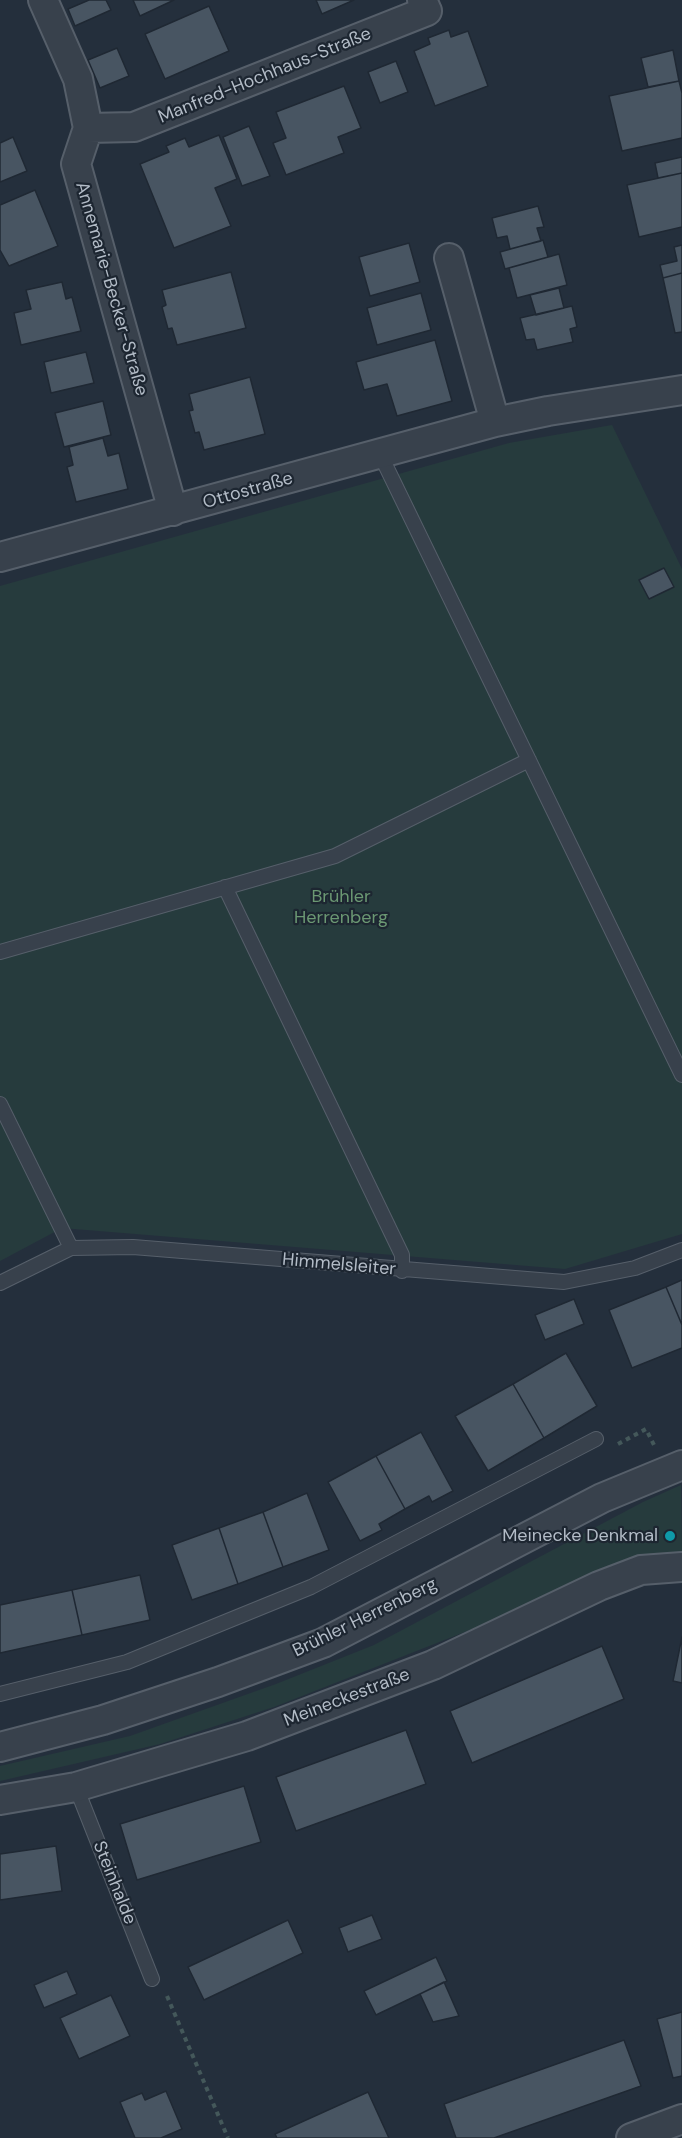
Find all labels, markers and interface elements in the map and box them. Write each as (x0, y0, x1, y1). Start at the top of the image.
street label: Manfred-Hochhaus-Straße (155, 23, 375, 129)
street label: Annemarie-Becker-Straße (70, 179, 152, 399)
street label: Ottostraße (201, 468, 295, 514)
park label: Brühler Herrenberg (294, 886, 388, 928)
street label: Himmelsleiter (281, 1249, 397, 1281)
place label: Meinecke Denkmal (502, 1525, 658, 1547)
marker: Meinecke Denkmal (663, 1529, 677, 1543)
street label: Brühler Herrenberg (289, 1574, 441, 1662)
street label: Meineckestraße (281, 1664, 413, 1732)
street label: Steinhalde (88, 1838, 140, 1928)

